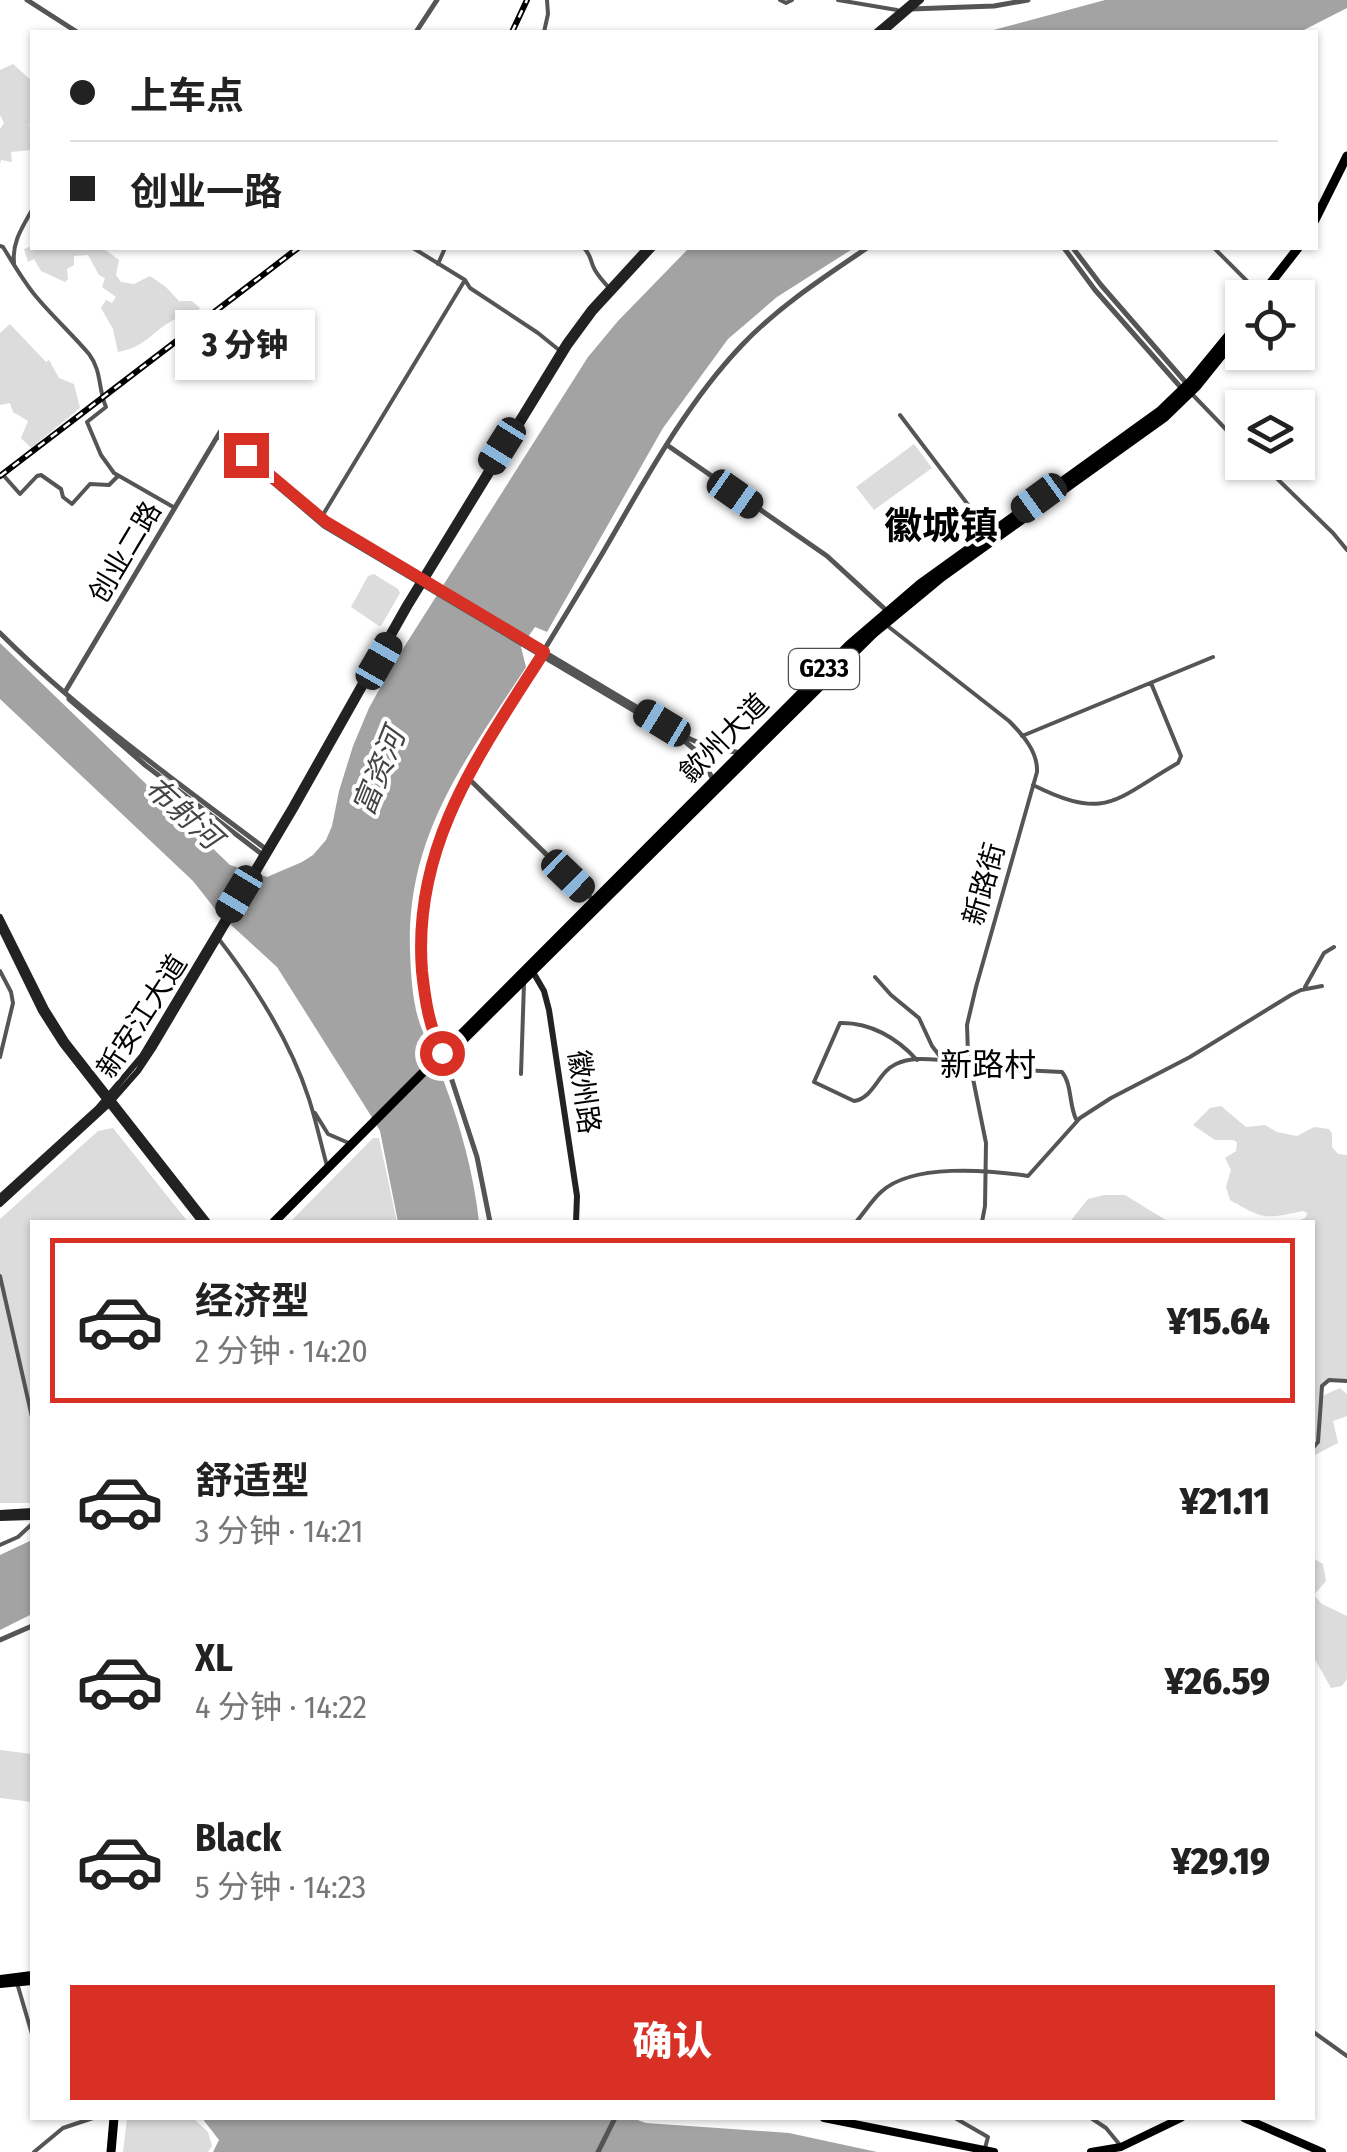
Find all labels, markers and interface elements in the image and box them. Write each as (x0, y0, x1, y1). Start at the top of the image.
text: 上车点 (130, 73, 244, 119)
text: 创业一路 (130, 169, 282, 215)
map controls (1225, 280, 1315, 480)
button: locate (1225, 280, 1315, 370)
callout: 3 分钟 (176, 310, 316, 380)
text: 3 分钟 (202, 326, 288, 364)
button: layers (1225, 390, 1315, 480)
car (473, 413, 531, 479)
route end (224, 433, 269, 478)
car (702, 465, 768, 523)
car (1006, 468, 1072, 528)
street label: 创业二路 (82, 495, 168, 609)
district label: 徽城镇 (884, 503, 998, 549)
car (351, 628, 407, 694)
road number: G233 (789, 649, 859, 689)
street label: 歙州大道 (673, 687, 775, 789)
car (629, 695, 695, 751)
water label: 富资河 (345, 719, 414, 820)
water label: 布射河 (138, 770, 232, 860)
street label: 新路街 (957, 839, 1011, 929)
car (536, 844, 600, 908)
car (211, 861, 267, 927)
street label: 新安江大道 (90, 948, 194, 1084)
route start (420, 1031, 465, 1076)
district label: 新路村 (940, 1046, 1036, 1084)
street label: 徽州路 (562, 1048, 606, 1136)
icon: car (75, 1276, 165, 1366)
text: 经济型 (195, 1278, 309, 1324)
text: ¥15.64 (1167, 1298, 1270, 1344)
text: 2 分钟 · 14:20 (195, 1332, 368, 1370)
icon: car (75, 1456, 165, 1546)
text: 舒适型 (195, 1458, 309, 1504)
text: ¥21.11 (1180, 1478, 1270, 1524)
text: 3 分钟 · 14:21 (195, 1512, 363, 1550)
text: XL (195, 1635, 233, 1681)
icon: car (75, 1636, 165, 1726)
text: ¥26.59 (1165, 1658, 1270, 1704)
text: 4 分钟 · 14:22 (195, 1688, 367, 1726)
text: Black (195, 1815, 281, 1861)
icon: car (75, 1816, 165, 1906)
text: ¥29.19 (1171, 1838, 1270, 1884)
text: 5 分钟 · 14:23 (195, 1868, 366, 1906)
button: 确认 (70, 1985, 1275, 2100)

